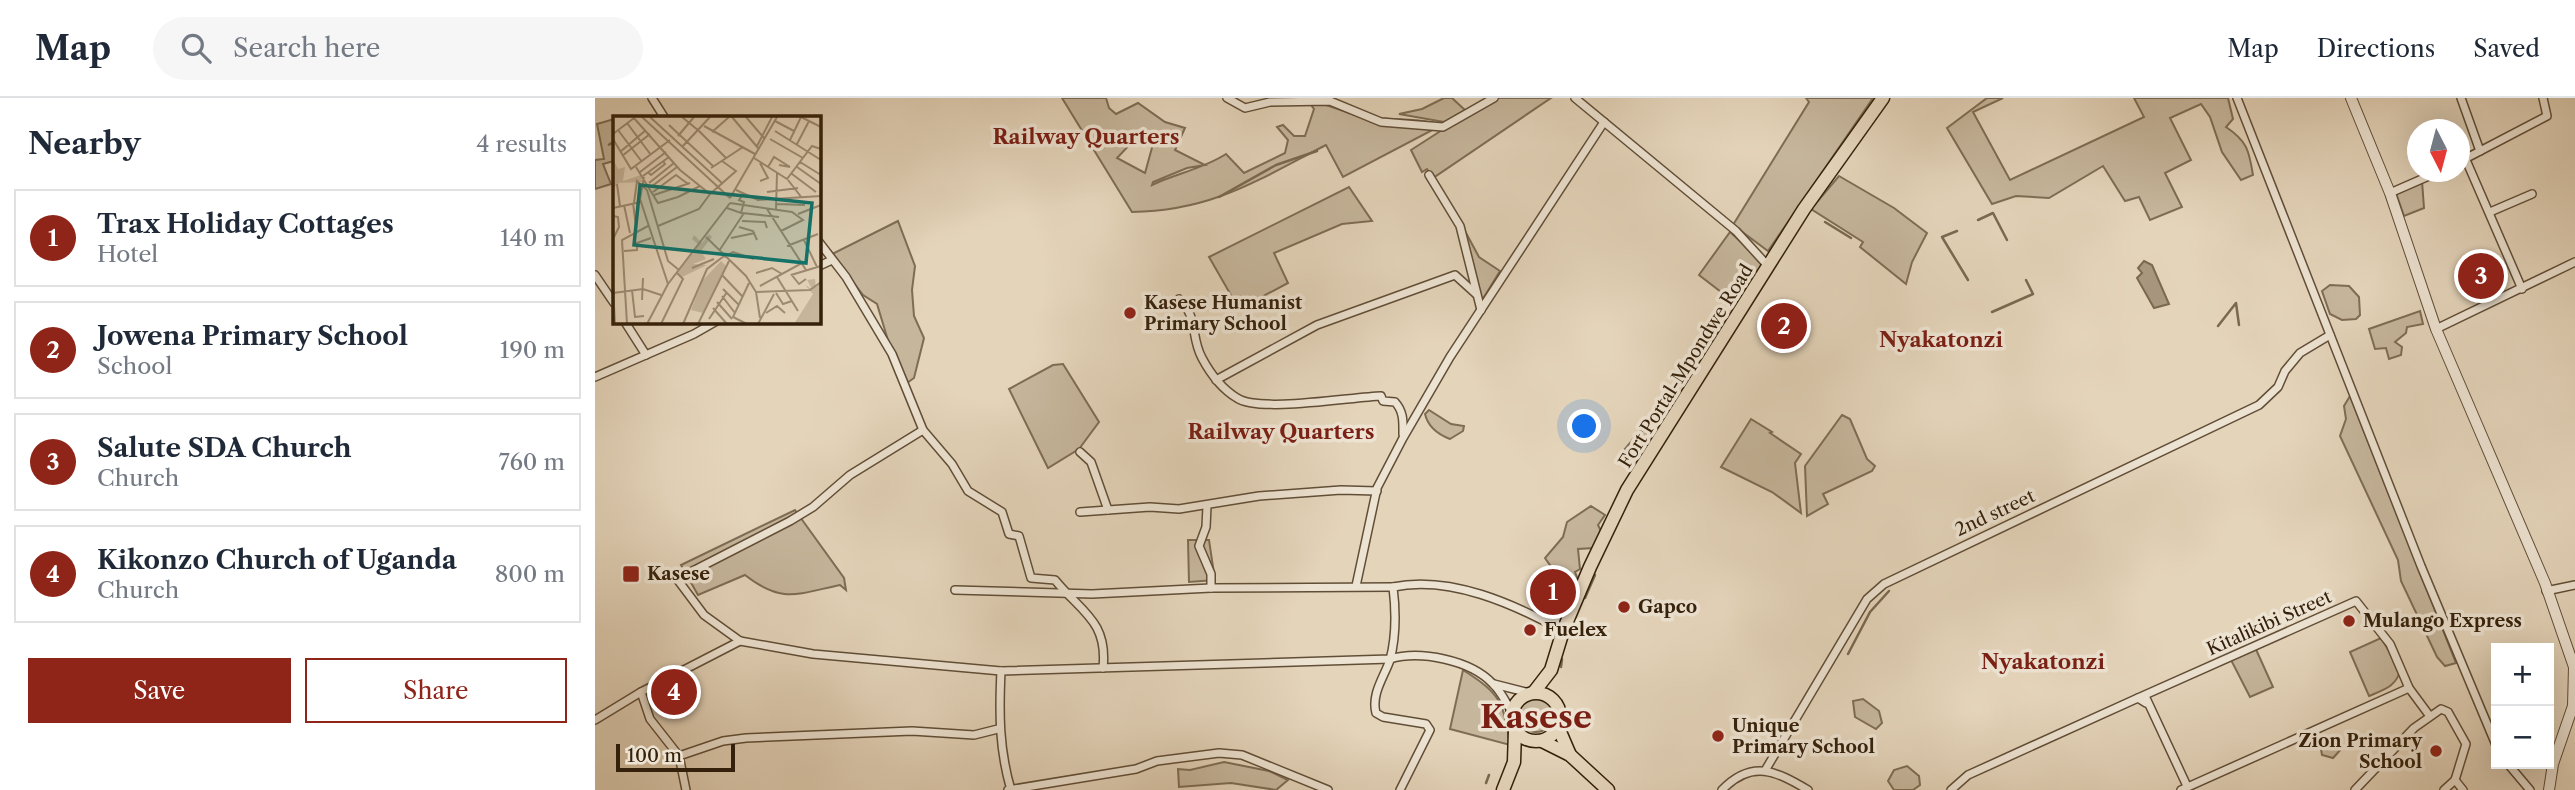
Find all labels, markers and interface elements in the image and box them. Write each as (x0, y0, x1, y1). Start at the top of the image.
search box (153, 17, 643, 80)
text: Map (35, 28, 111, 69)
icon: search (177, 29, 215, 67)
text: Search here (233, 32, 380, 64)
text: Map (2227, 34, 2279, 63)
text: Directions (2317, 34, 2435, 63)
text: Saved (2473, 34, 2540, 63)
inset map (613, 116, 821, 324)
north arrow (2407, 119, 2470, 182)
district label: Railway Quarters (992, 124, 1180, 149)
text: Nearby (28, 125, 141, 162)
text: 4 results (476, 130, 567, 158)
text: Trax Holiday Cottages (97, 208, 394, 240)
text: 1 (48, 224, 58, 252)
text: 140 m (500, 224, 565, 252)
text: Hotel (97, 240, 158, 268)
pin: 3 (2458, 250, 2504, 302)
street label: Fort Portal-Mpondwe Road (1614, 260, 1758, 472)
place label: Kasese Humanist Primary School (1144, 292, 1303, 335)
pin: 2 (1761, 300, 1807, 352)
marker: Kasese Humanist Primary School (1122, 305, 1138, 321)
text: Jowena Primary School (97, 320, 408, 352)
district label: Nyakatonzi (1879, 327, 2003, 352)
text: 2 (46, 336, 60, 364)
text: 190 m (500, 336, 565, 364)
text: School (97, 352, 172, 380)
your location (1567, 409, 1601, 443)
district label: Railway Quarters (1187, 419, 1375, 444)
text: Salute SDA Church (97, 432, 352, 464)
text: 3 (47, 448, 60, 476)
text: 760 m (499, 448, 565, 476)
text: Church (97, 464, 179, 492)
street label: 2nd street (1952, 485, 2039, 541)
text: Kikonzo Church of Uganda (97, 544, 457, 576)
text: 4 (46, 560, 60, 588)
text: 800 m (495, 560, 565, 588)
place label: Kasese (647, 563, 710, 585)
marker: Kasese (621, 564, 641, 584)
pin: 1 (1530, 566, 1576, 618)
text: Church (97, 576, 179, 604)
street label: Kitalikibi Street (2203, 585, 2335, 660)
place label: Gapco (1638, 596, 1697, 618)
marker: Gapco (1616, 599, 1632, 615)
place label: Mulango Express (2363, 610, 2522, 632)
marker: Mulango Express (2341, 613, 2357, 629)
place label: Fuelex (1544, 619, 1607, 641)
marker: Fuelex (1522, 622, 1538, 638)
map controls (2491, 643, 2554, 769)
button: + (2491, 643, 2554, 706)
district label: Nyakatonzi (1981, 649, 2105, 674)
button: Save (28, 658, 291, 723)
button: Share (305, 658, 567, 723)
pin: 4 (651, 666, 697, 718)
district label: Kasese (1480, 697, 1592, 736)
button: − (2491, 706, 2554, 769)
place label: Unique Primary School (1732, 715, 1875, 758)
marker: Unique Primary School (1710, 728, 1726, 744)
place label: Zion Primary School (2299, 730, 2423, 773)
scale bar (616, 741, 735, 773)
marker: Zion Primary School (2428, 743, 2444, 759)
text: 100 m (627, 744, 682, 767)

